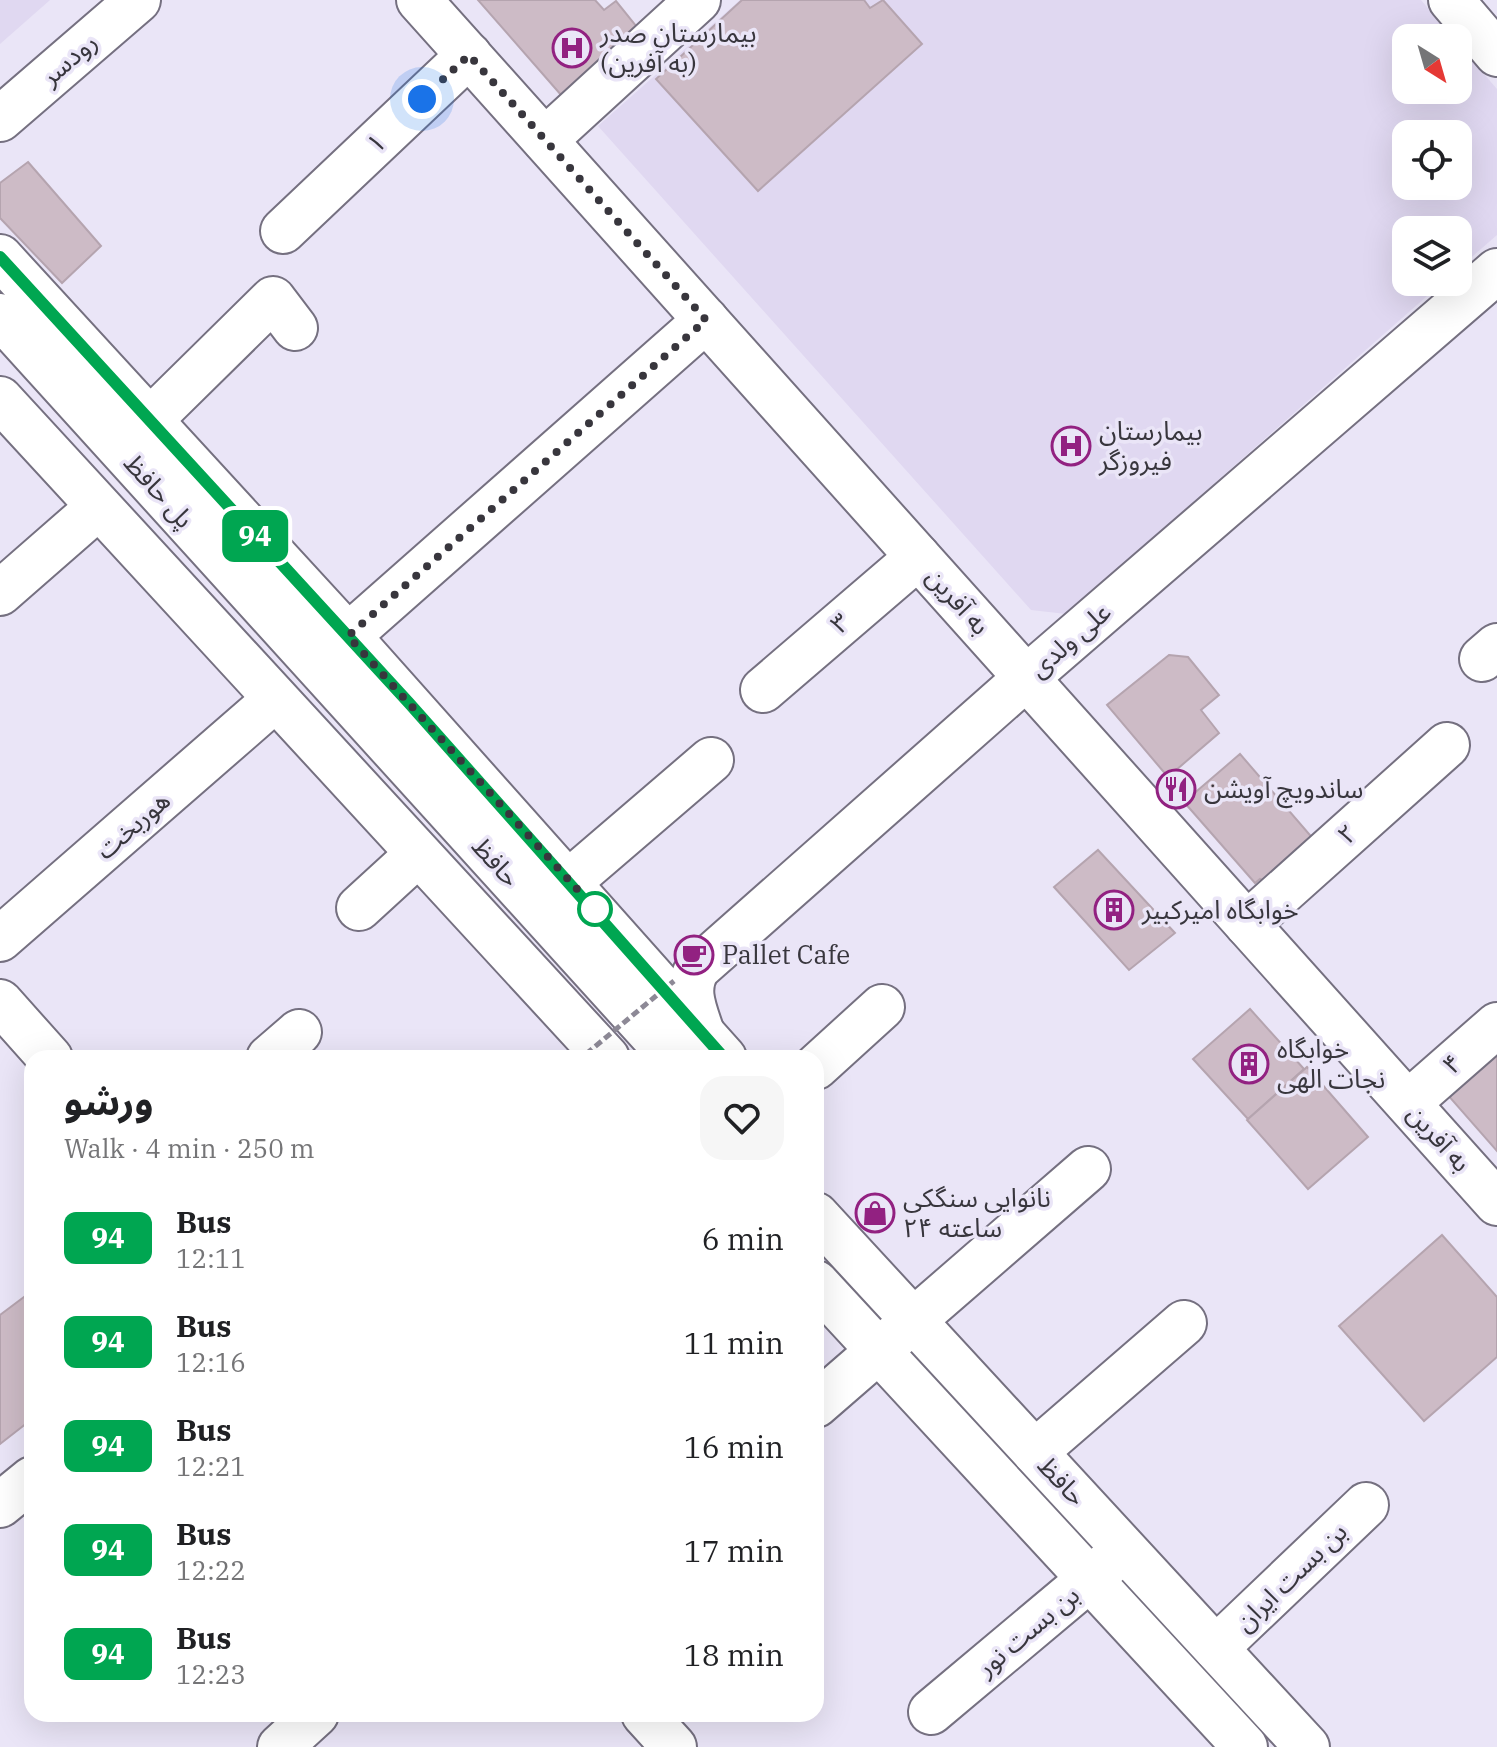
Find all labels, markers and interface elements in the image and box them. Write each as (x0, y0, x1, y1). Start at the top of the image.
place label: بیمارستان صدر (به آفرین) (599, 15, 756, 79)
street label: رودسر (32, 24, 104, 93)
north arrow (1392, 24, 1472, 104)
map controls (1392, 24, 1472, 296)
hospital icon: بیمارستان صدر (به آفرین) (551, 27, 593, 69)
your location (402, 79, 442, 119)
button: locate (1392, 120, 1472, 200)
street label: ۱ (358, 125, 392, 160)
button: layers (1392, 216, 1472, 296)
place label: بیمارستان فیروزگر (1098, 413, 1203, 477)
hospital icon: بیمارستان فیروزگر (1050, 425, 1092, 467)
street label: پل حافظ (116, 446, 202, 536)
line badge: 94 (219, 510, 291, 562)
text: 94 (238, 517, 272, 554)
street label: به آفرین (919, 559, 998, 641)
street label: علی ولدی (1021, 594, 1117, 684)
street label: ۳ (823, 605, 856, 640)
restaurant icon: ساندویچ آویشن (1155, 768, 1197, 810)
place label: ساندویچ آویشن (1204, 771, 1363, 809)
street label: هوربخت (88, 783, 177, 866)
street label: ۲ (1329, 816, 1363, 851)
street label: حافظ (465, 829, 528, 894)
building icon: خوابگاه امیرکبیر (1093, 889, 1135, 931)
unlabelled marker (578, 892, 612, 926)
place label: خوابگاه امیرکبیر (1141, 892, 1299, 926)
cafe icon: Pallet Cafe (673, 934, 715, 976)
place label: Pallet Cafe (722, 937, 850, 971)
place label: خوابگاه نجات الهی (1277, 1031, 1385, 1095)
building icon: خوابگاه نجات الهی (1228, 1043, 1270, 1085)
street label: ۴ (1435, 1046, 1468, 1081)
text: ورشو (64, 1076, 153, 1125)
button: heart (700, 1076, 784, 1160)
street label: به آفرین (1400, 1096, 1479, 1178)
text: Walk · 4 min · 250 m (64, 1131, 315, 1165)
place label: نانوایی سنگکی ۲۴ ساعته (903, 1180, 1051, 1244)
shop icon: نانوایی سنگکی ۲۴ ساعته (854, 1192, 896, 1234)
text: Bus (176, 1202, 231, 1241)
text: 94 (91, 1219, 125, 1256)
text: 6 min (702, 1219, 784, 1258)
text: 12:11 (176, 1241, 246, 1275)
text: Bus (176, 1306, 231, 1345)
text: 94 (91, 1323, 125, 1360)
text: 11 min (684, 1323, 784, 1362)
text: 12:16 (176, 1345, 246, 1379)
text: Bus (176, 1410, 231, 1449)
text: 94 (91, 1427, 125, 1464)
text: 16 min (684, 1427, 784, 1466)
street label: حافظ (1031, 1448, 1094, 1512)
text: 12:21 (176, 1449, 246, 1483)
text: Bus (176, 1514, 231, 1553)
street label: بن بست ایران (1227, 1514, 1354, 1638)
text: 94 (91, 1531, 125, 1568)
text: 17 min (684, 1531, 784, 1570)
text: 12:22 (176, 1553, 246, 1587)
street label: بن بست نور (968, 1577, 1086, 1684)
text: Bus (176, 1618, 231, 1657)
text: 94 (91, 1635, 125, 1672)
text: 18 min (684, 1635, 784, 1674)
text: 12:23 (176, 1657, 246, 1691)

